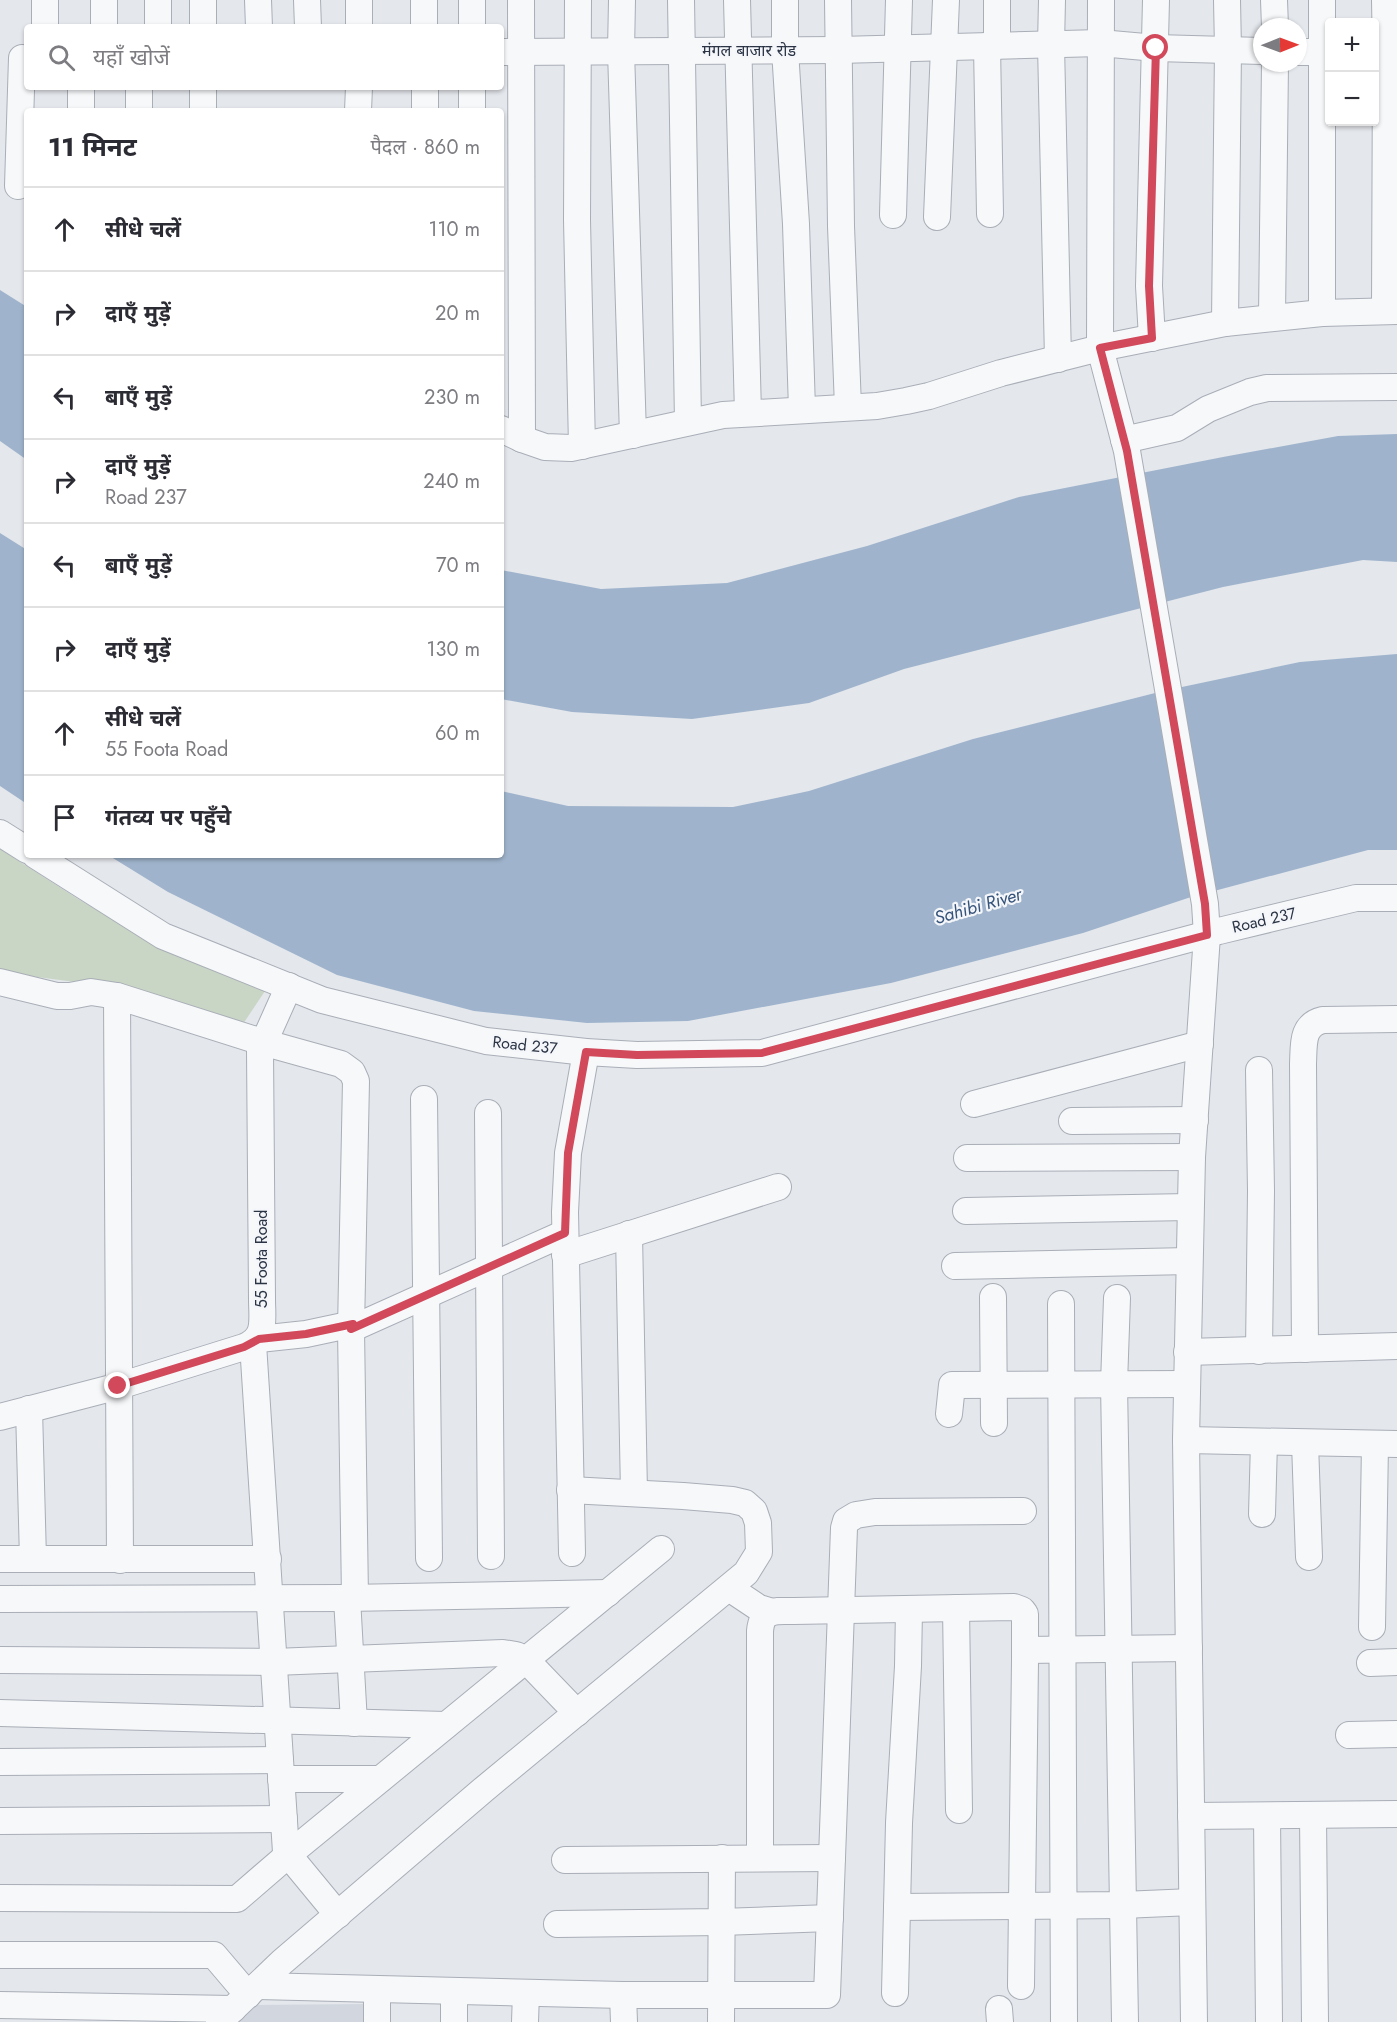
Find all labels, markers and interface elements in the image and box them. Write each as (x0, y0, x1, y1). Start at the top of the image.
north arrow (1253, 18, 1307, 72)
map controls (1325, 18, 1379, 126)
button: + (1325, 18, 1379, 72)
search box (24, 24, 504, 90)
route start (1142, 34, 1168, 60)
street label: मंगल बाजार रोड (702, 39, 796, 62)
icon: search (45, 41, 78, 74)
text: यहाँ खोजें (93, 41, 170, 73)
button: − (1325, 72, 1379, 126)
text: 11 मिनट (48, 128, 137, 166)
text: पैदल · 860 m (370, 133, 480, 162)
icon: ahead (48, 213, 81, 246)
text: सीधे चलें (105, 213, 181, 245)
text: 110 m (428, 215, 480, 244)
icon: right (48, 297, 81, 330)
text: दाएँ मुड़ें (105, 297, 171, 329)
text: 20 m (435, 299, 480, 328)
icon: left (48, 381, 81, 414)
text: बाएँ मुड़ें (105, 381, 172, 413)
text: 230 m (424, 383, 480, 412)
text: दाएँ मुड़ें (105, 450, 171, 482)
icon: right (48, 465, 81, 498)
text: 240 m (423, 467, 480, 496)
text: Road 237 (105, 483, 187, 512)
icon: left (48, 549, 81, 582)
text: बाएँ मुड़ें (105, 549, 172, 581)
text: 70 m (436, 551, 480, 580)
icon: right (48, 633, 81, 666)
text: दाएँ मुड़ें (105, 633, 171, 665)
text: 130 m (426, 635, 480, 664)
text: सीधे चलें (105, 702, 181, 734)
icon: ahead (48, 717, 81, 750)
text: 60 m (435, 719, 480, 748)
text: 55 Foota Road (105, 735, 228, 764)
icon: arrive (48, 801, 81, 834)
text: गंतव्य पर पहुँचे (105, 801, 231, 833)
water label: Sahibi River (931, 881, 1026, 931)
street label: Road 237 (1230, 901, 1299, 939)
street label: Road 237 (491, 1030, 559, 1060)
street label: 55 Foota Road (250, 1210, 273, 1308)
route end (104, 1372, 130, 1398)

